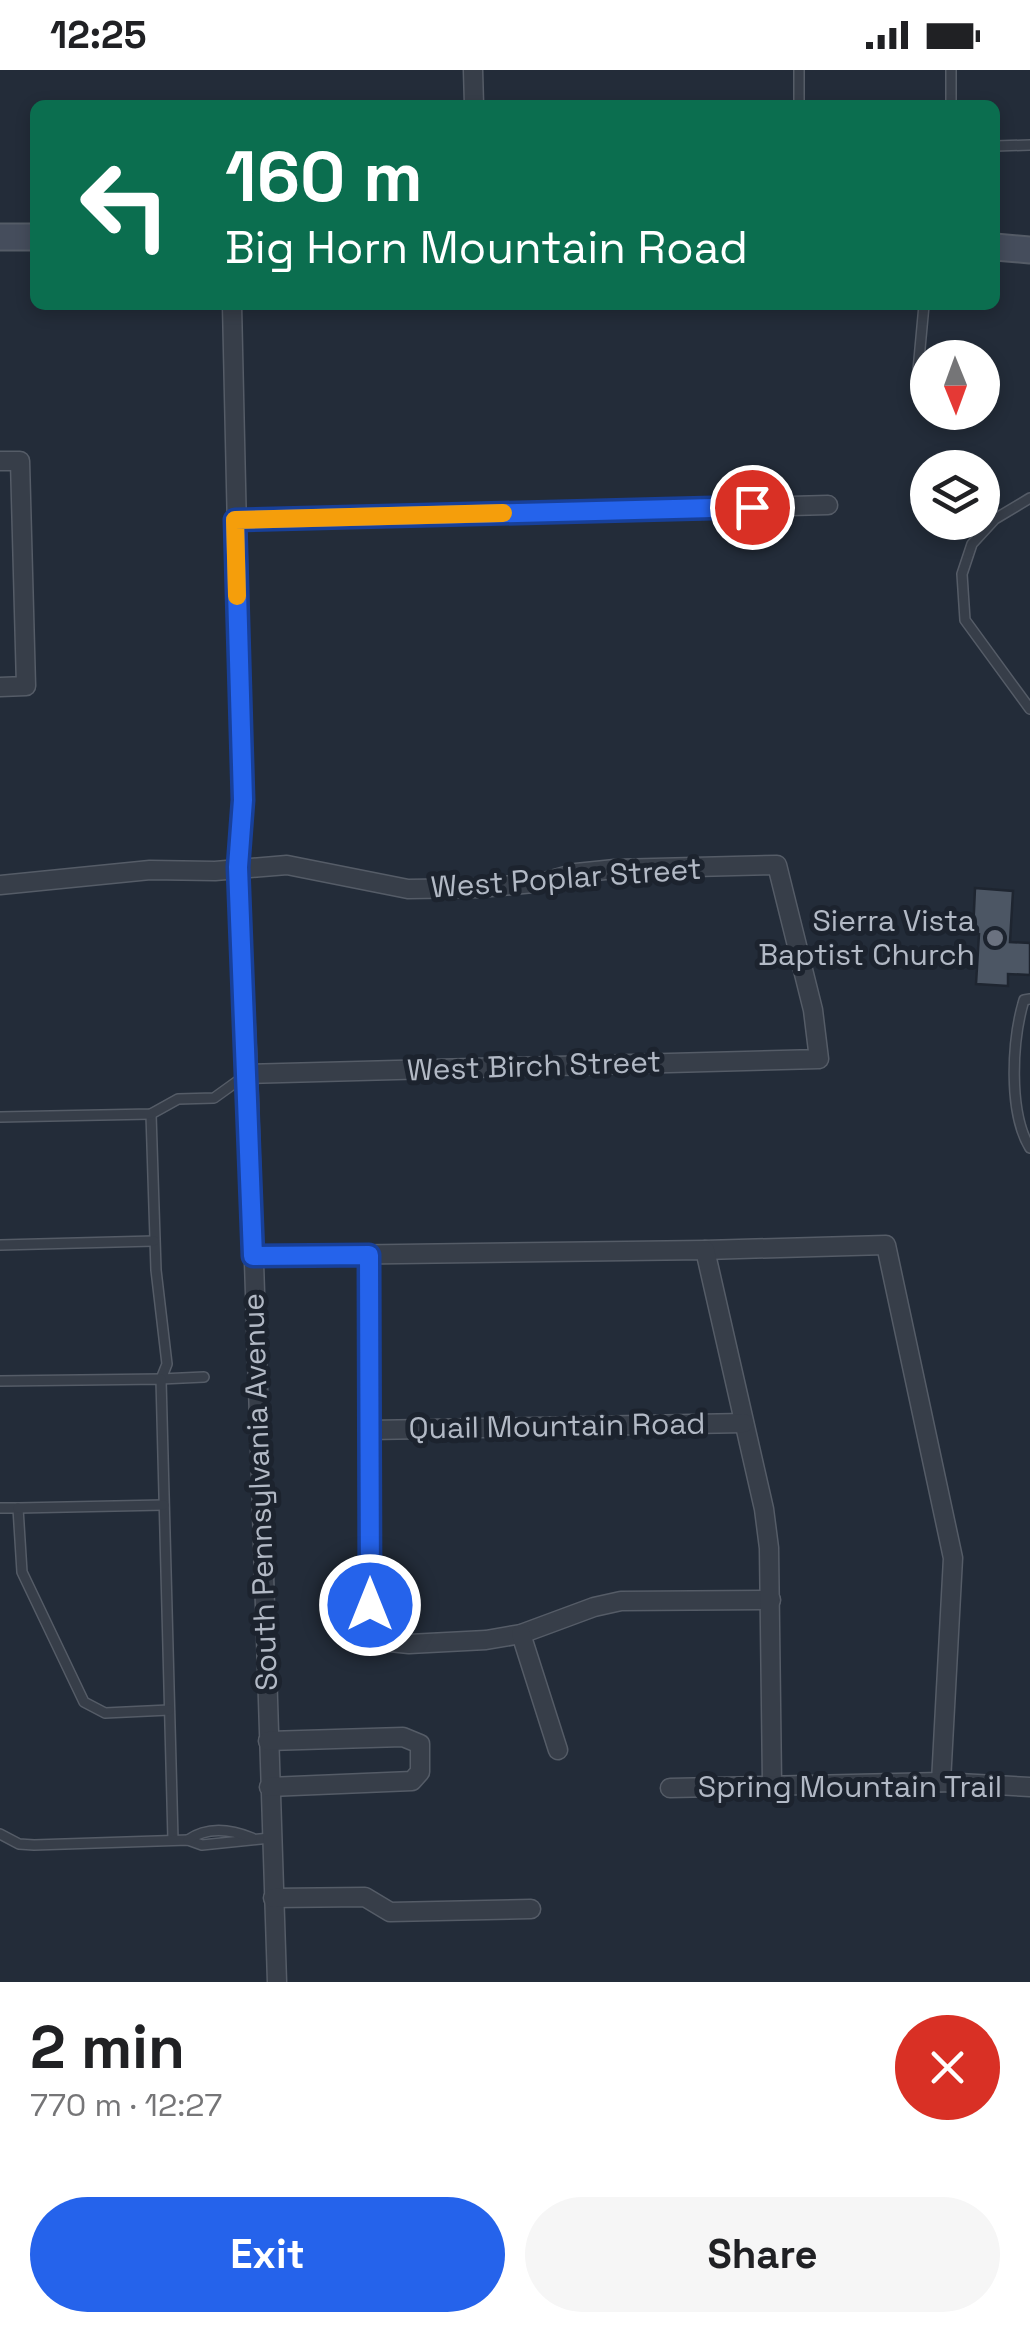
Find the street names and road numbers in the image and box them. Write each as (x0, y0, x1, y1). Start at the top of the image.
street label: West Poplar Street (429, 849, 703, 906)
street label: West Birch Street (406, 1042, 662, 1089)
street label: South Pennsylvania Avenue (233, 1292, 286, 1692)
street label: Quail Mountain Road (408, 1403, 706, 1448)
street label: Spring Mountain Trail (698, 1767, 1002, 1806)

